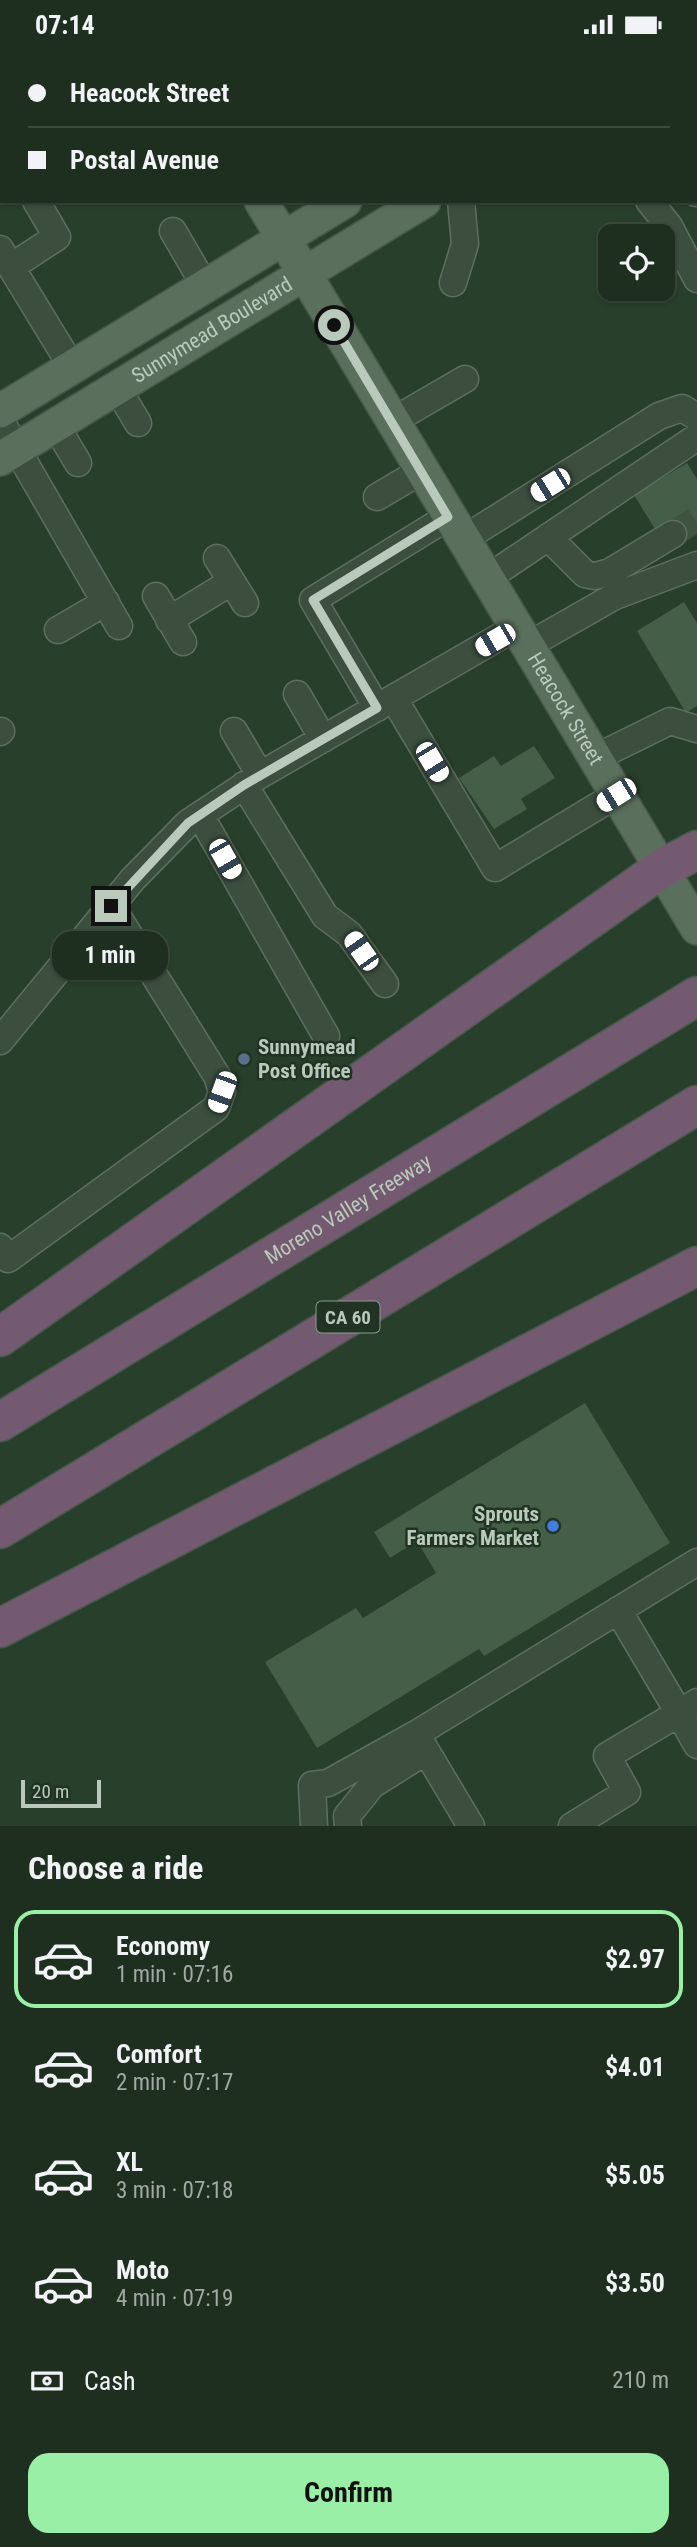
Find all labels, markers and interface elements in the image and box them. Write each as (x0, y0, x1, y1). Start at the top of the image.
text: 07:14 (35, 10, 95, 40)
text: Heacock Street (70, 78, 229, 108)
text: Postal Avenue (70, 145, 219, 175)
map controls (598, 224, 675, 301)
button: locate (598, 224, 675, 301)
street label: Sunnymead Boulevard (127, 272, 296, 388)
route start (318, 309, 350, 341)
car (527, 465, 574, 505)
car (472, 620, 519, 660)
street label: Heacock Street (523, 648, 608, 769)
car (413, 739, 452, 785)
car (593, 775, 640, 815)
car (206, 836, 245, 882)
route end (95, 890, 127, 922)
car (341, 928, 382, 974)
callout: 1 min (53, 931, 169, 980)
text: 1 min (84, 942, 136, 969)
place label: Sunnymead Post Office (258, 1035, 356, 1083)
marker: Sunnymead Post Office (236, 1051, 252, 1067)
car (205, 1069, 240, 1115)
street label: Moreno Valley Freeway (261, 1149, 436, 1269)
road number: CA 60 (316, 1301, 380, 1333)
place label: Sprouts Farmers Market (406, 1502, 539, 1550)
marker: Sprouts Farmers Market (545, 1518, 561, 1534)
scale bar (21, 1777, 102, 1809)
text: 20 m (32, 1780, 69, 1803)
text: Choose a ride (28, 1849, 203, 1887)
icon: car (32, 1928, 95, 1991)
text: Economy (116, 1931, 210, 1961)
text: $2.97 (605, 1944, 665, 1974)
text: 1 min · 07:16 (116, 1961, 233, 1988)
icon: car (32, 2036, 95, 2099)
text: Comfort (116, 2039, 202, 2069)
text: $4.01 (605, 2052, 665, 2082)
text: 2 min · 07:17 (116, 2069, 233, 2096)
icon: car (32, 2144, 95, 2207)
text: XL (116, 2147, 143, 2177)
text: $5.05 (605, 2160, 665, 2190)
text: 3 min · 07:18 (116, 2177, 233, 2204)
icon: car (32, 2252, 95, 2315)
text: Moto (116, 2255, 169, 2285)
text: $3.50 (605, 2268, 665, 2298)
text: 4 min · 07:19 (116, 2285, 233, 2312)
icon: cash (28, 2362, 66, 2400)
text: Cash (84, 2366, 136, 2396)
text: 210 m (612, 2367, 669, 2394)
button: Confirm (28, 2453, 669, 2533)

